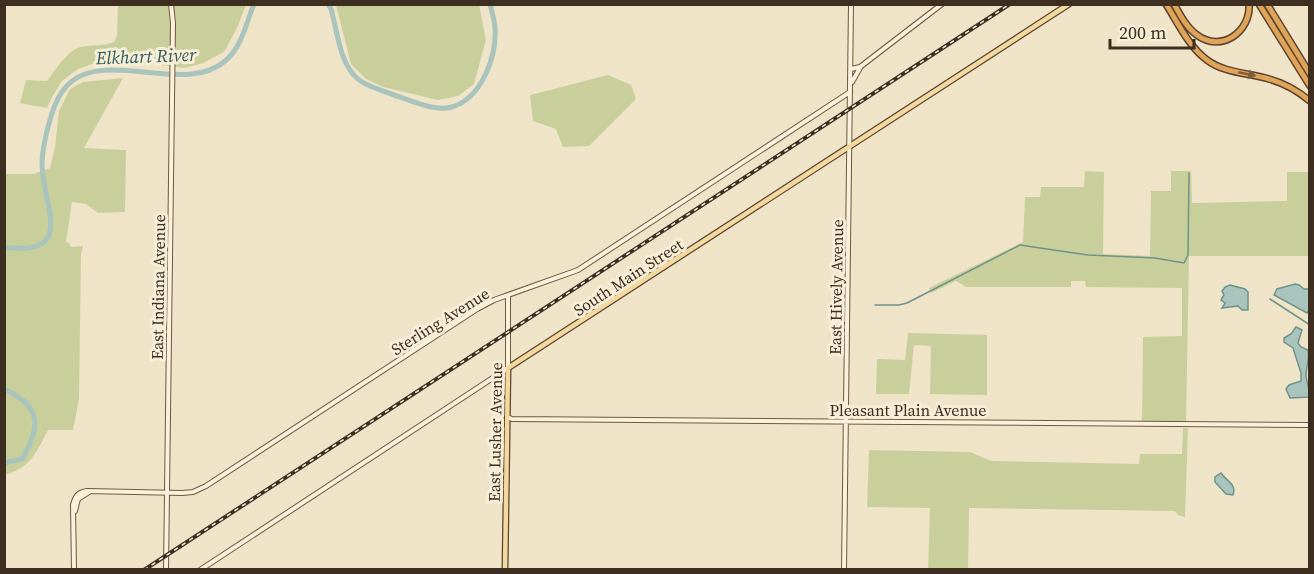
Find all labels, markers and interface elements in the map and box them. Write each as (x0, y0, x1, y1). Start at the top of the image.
scale bar (1110, 12, 1194, 50)
text: 200 m (1119, 20, 1166, 45)
water label: Elkhart River (94, 42, 197, 70)
one-way arrow (1238, 70, 1257, 79)
street label: East Indiana Avenue (146, 214, 170, 360)
street label: East Hively Avenue (824, 219, 848, 355)
street label: South Main Street (569, 233, 688, 321)
street label: Sterling Avenue (387, 282, 493, 360)
street label: East Lusher Avenue (483, 362, 507, 502)
street label: Pleasant Plain Avenue (830, 399, 986, 421)

